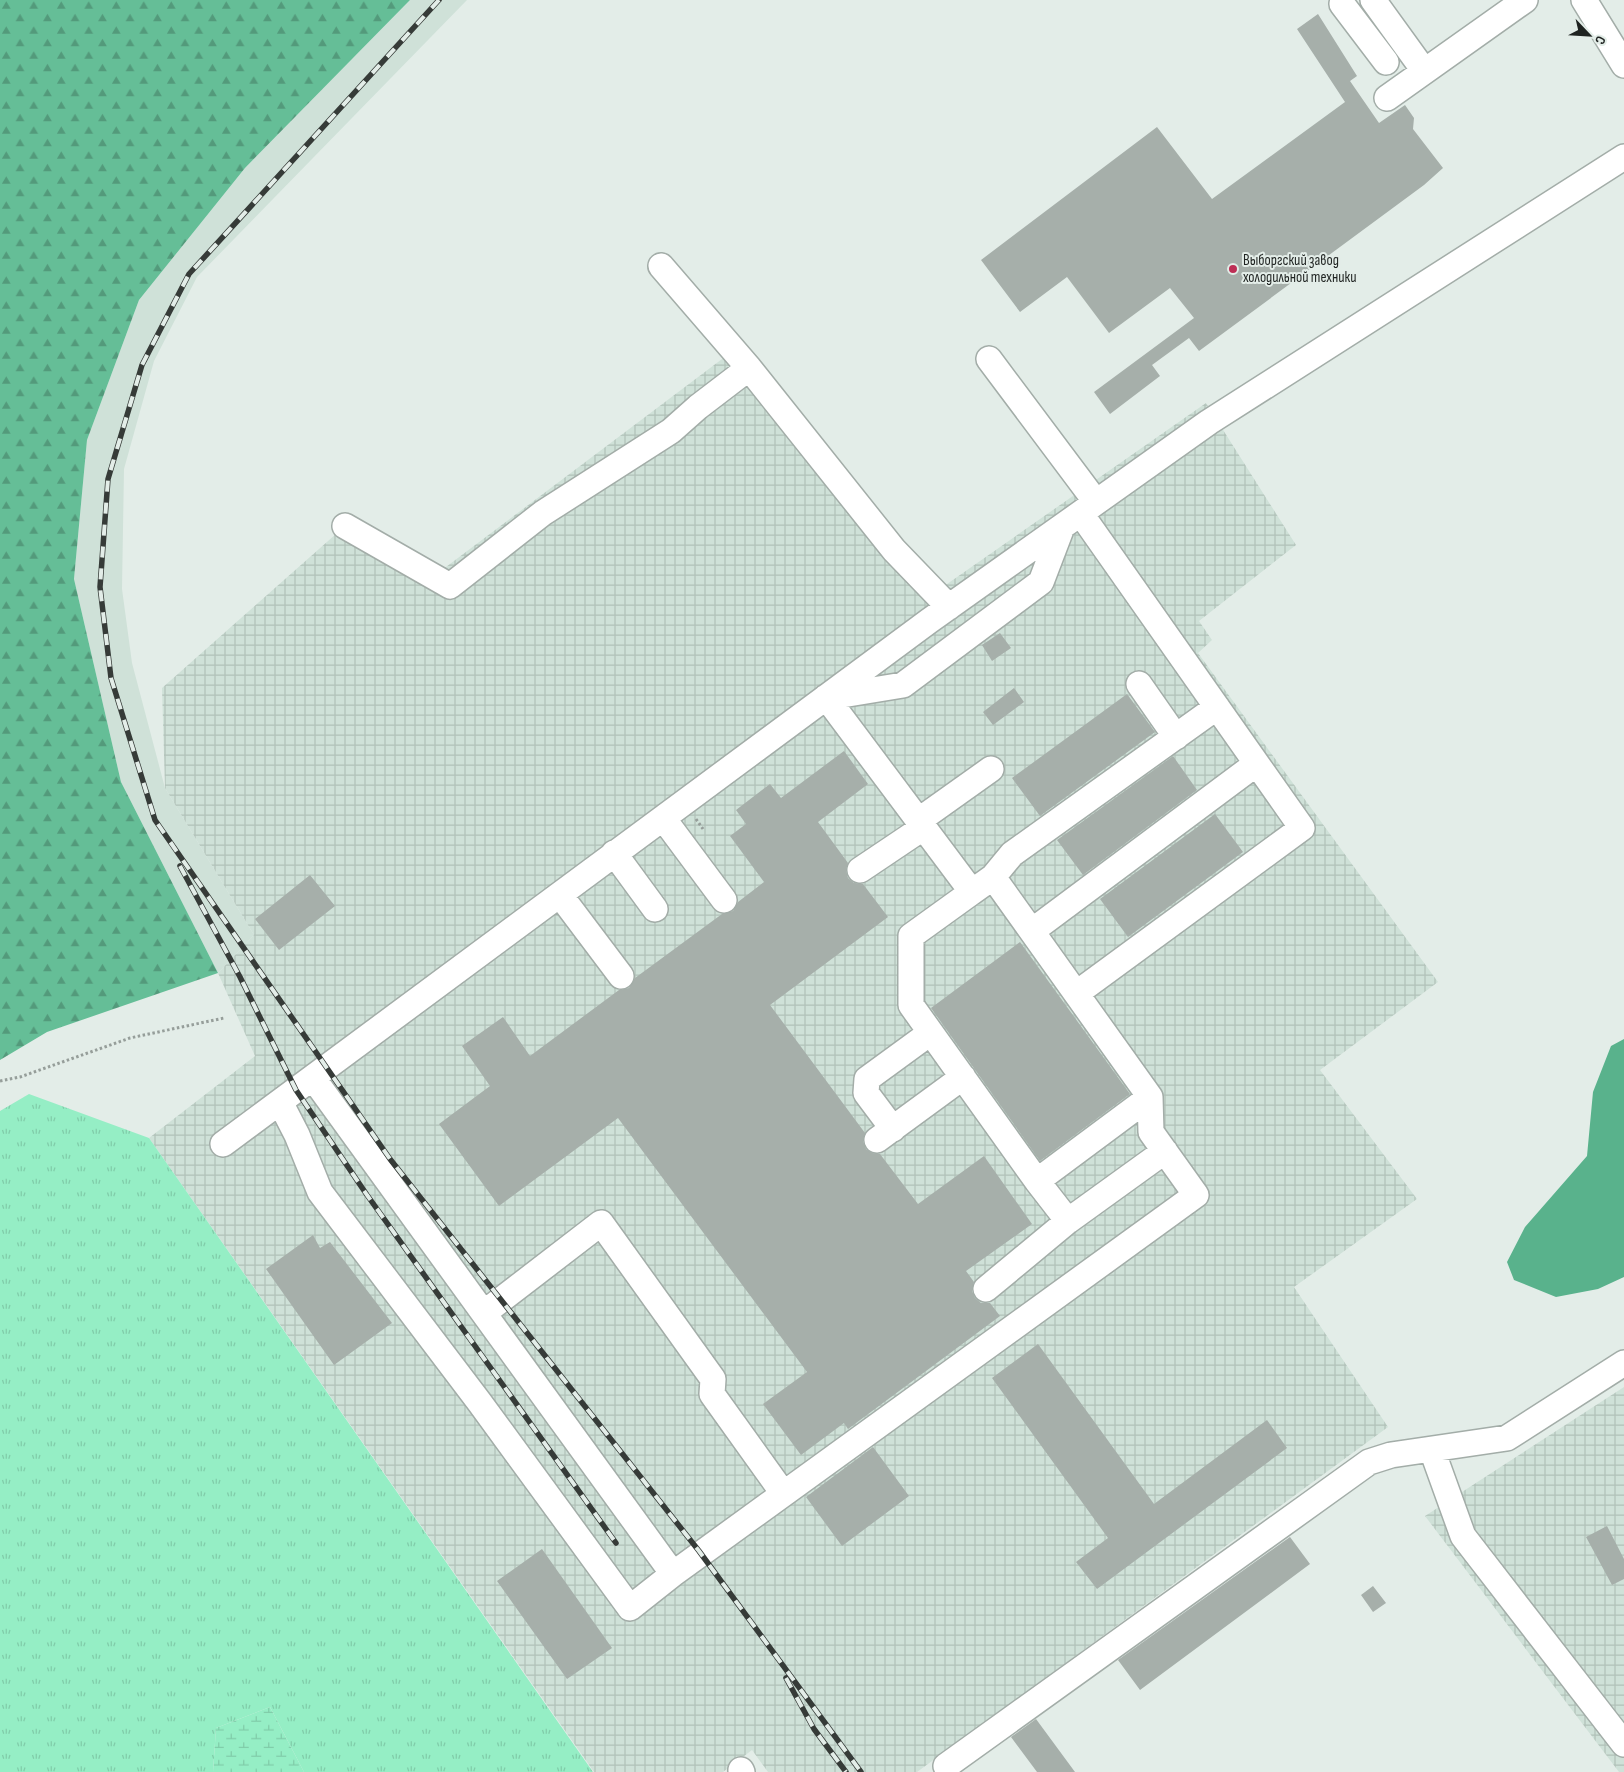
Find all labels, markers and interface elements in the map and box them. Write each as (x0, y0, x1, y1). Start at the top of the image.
north arrow (1564, 10, 1614, 60)
text: С (1591, 33, 1610, 47)
place label: Выборгский завод холодильной техники (1243, 251, 1356, 287)
marker: Выборгский завод холодильной техники (1227, 263, 1239, 275)

